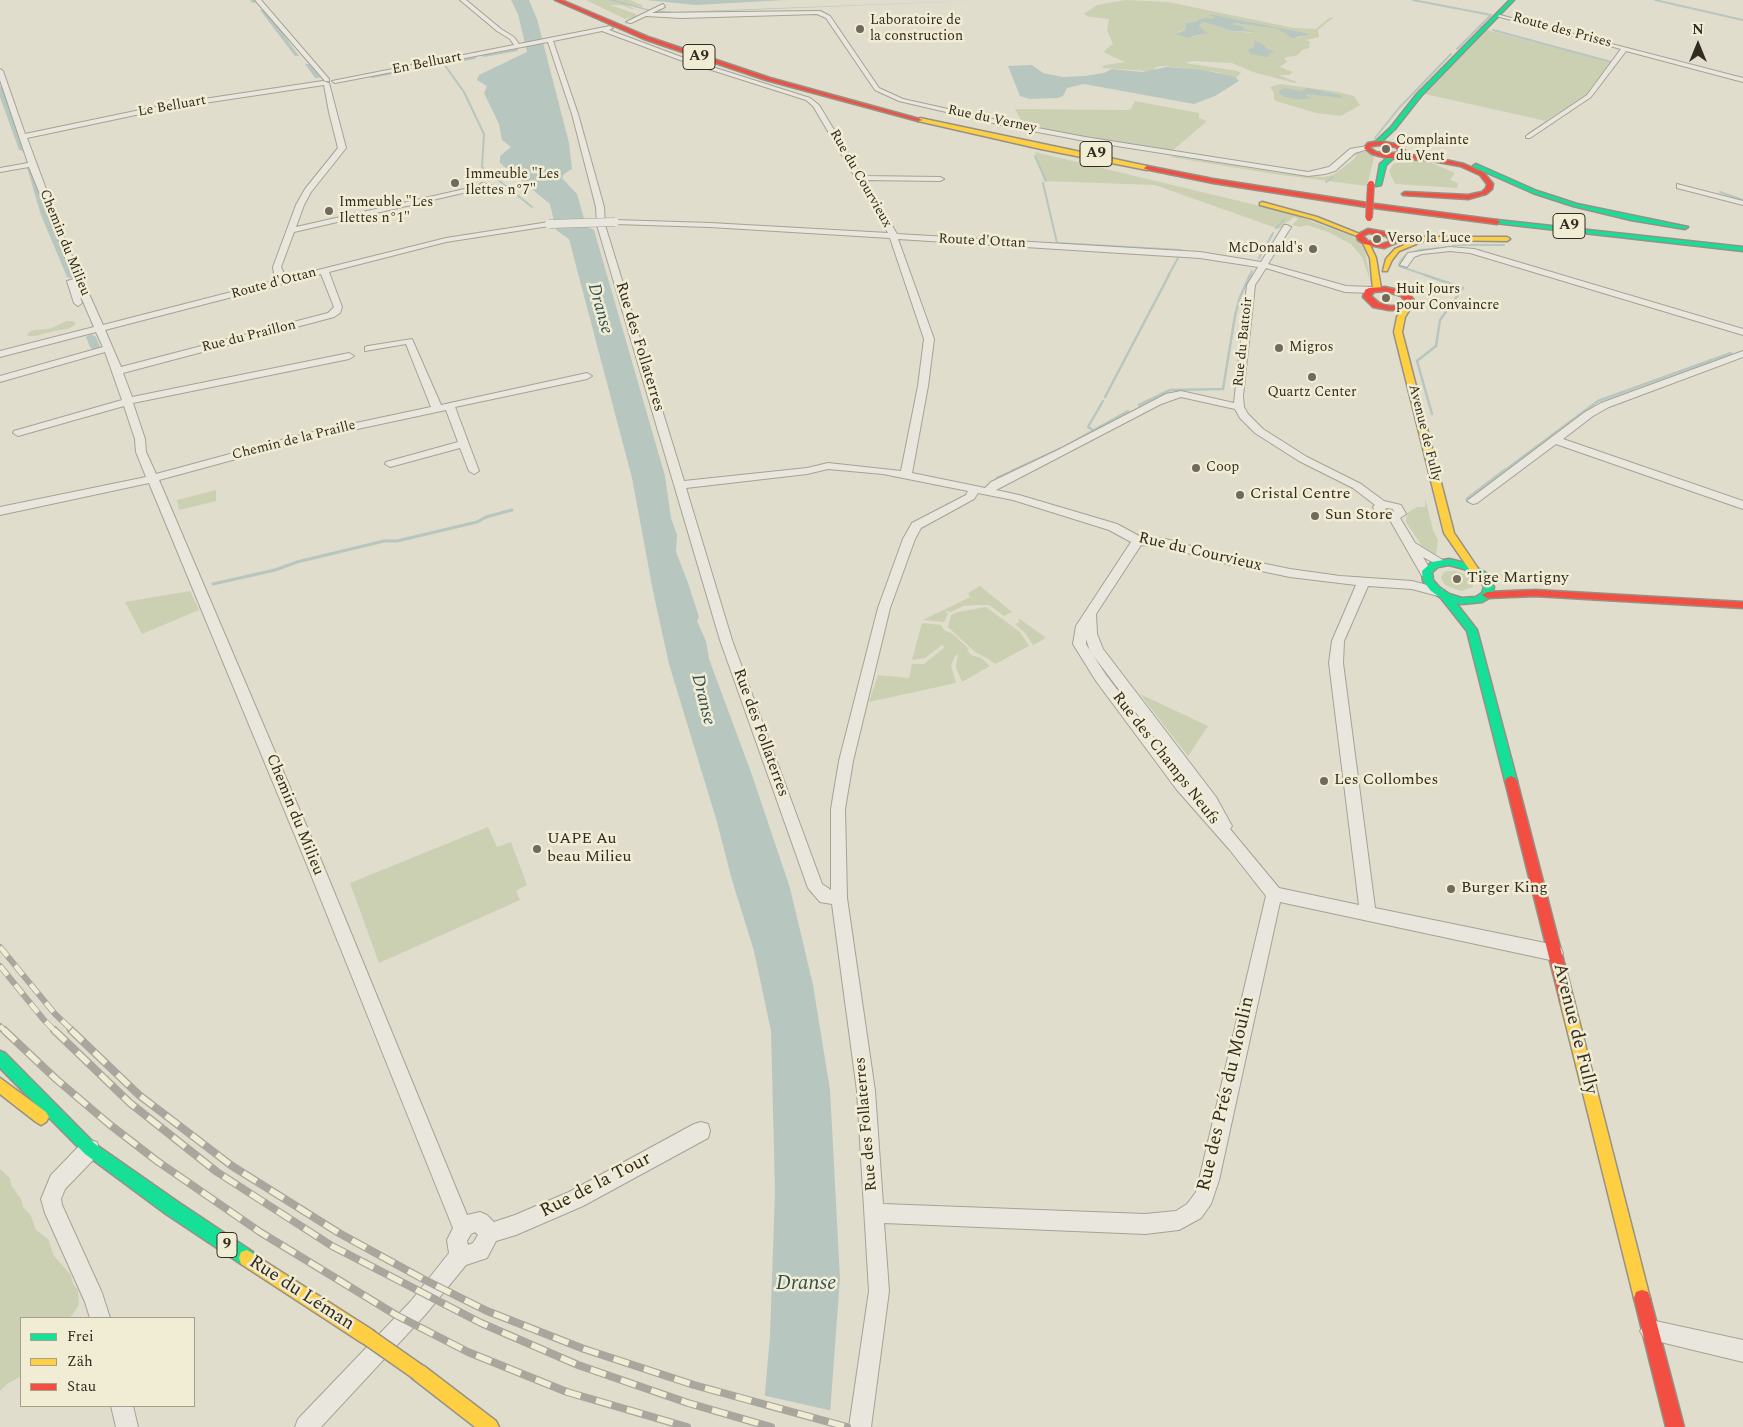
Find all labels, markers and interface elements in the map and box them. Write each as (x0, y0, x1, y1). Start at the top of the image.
street label: Route des Prises (1511, 10, 1613, 52)
place label: Laboratoire de la construction (870, 13, 963, 46)
text: N (1692, 19, 1704, 40)
north arrow (1673, 20, 1723, 70)
marker: Laboratoire de la construction (854, 23, 866, 35)
road number: A9 (683, 44, 715, 70)
street label: En Belluart (391, 49, 463, 79)
street label: Le Belluart (137, 93, 207, 121)
street label: Rue du Verney (946, 102, 1038, 138)
street label: Rue du Courvieux (825, 127, 895, 231)
place label: Complainte du Vent (1396, 133, 1469, 166)
road number: A9 (1080, 142, 1112, 166)
marker: Complainte du Vent (1380, 143, 1392, 155)
place label: Immeuble "Les Ilettes n°7" (465, 167, 559, 200)
marker: Immeuble "Les Ilettes n°7" (449, 177, 461, 189)
street label: Chemin du Milieu (35, 187, 93, 299)
place label: Immeuble "Les Ilettes n°1" (339, 195, 433, 228)
marker: Immeuble "Les Ilettes n°1" (323, 205, 335, 217)
road number: A9 (1553, 214, 1585, 238)
street label: Route d'Ottan (938, 231, 1026, 253)
place label: Verso la Luce (1387, 231, 1471, 247)
marker: Verso la Luce (1371, 233, 1383, 245)
place label: McDonald's (1228, 241, 1303, 257)
marker: McDonald's (1307, 243, 1319, 255)
street label: Route d'Ottan (230, 265, 318, 303)
street label: Rue des Follaterres (610, 280, 668, 414)
water label: Dranse (581, 281, 617, 337)
place label: Huit Jours pour Convaincre (1396, 282, 1499, 314)
marker: Huit Jours pour Convaincre (1380, 292, 1392, 304)
street label: Rue du Battoir (1231, 296, 1257, 388)
street label: Rue du Praillon (200, 317, 298, 357)
place label: Migros (1289, 340, 1333, 356)
marker: Migros (1273, 342, 1285, 354)
marker: Quartz Center (1306, 371, 1318, 383)
street label: Avenue de Fully (1404, 383, 1444, 483)
place label: Quartz Center (1267, 385, 1357, 401)
street label: Chemin de la Praille (231, 418, 357, 464)
place label: Coop (1206, 460, 1239, 476)
marker: Coop (1190, 462, 1202, 474)
place label: Cristal Centre (1250, 485, 1350, 505)
marker: Cristal Centre (1234, 489, 1246, 501)
place label: Sun Store (1325, 506, 1393, 526)
marker: Sun Store (1309, 510, 1321, 522)
street label: Rue du Courvieux (1136, 529, 1264, 577)
place label: Tige Martigny (1467, 569, 1569, 589)
marker: Tige Martigny (1451, 573, 1463, 585)
street label: Rue des Follaterres (728, 666, 792, 800)
water label: Dranse (685, 672, 719, 728)
street label: Rue des Champs Neufs (1107, 689, 1223, 829)
street label: Chemin du Milieu (261, 751, 327, 879)
place label: Les Collombes (1334, 771, 1438, 791)
marker: Les Collombes (1318, 775, 1330, 787)
place label: UAPE Au beau Milieu (547, 830, 631, 868)
marker: UAPE Au beau Milieu (531, 843, 543, 855)
place label: Burger King (1461, 879, 1548, 899)
marker: Burger King (1445, 883, 1457, 895)
street label: Avenue de Fully (1547, 961, 1601, 1097)
street label: Rue des Prés du Moulin (1193, 994, 1261, 1194)
street label: Rue des Follaterres (852, 1056, 882, 1192)
street label: Rue de la Tour (537, 1148, 655, 1224)
road number: 9 (217, 1232, 237, 1258)
street label: Rue du Léman (244, 1251, 358, 1337)
water label: Dranse (776, 1272, 836, 1298)
legend (20, 1317, 195, 1407)
text: Frei (67, 1325, 94, 1348)
text: Zäh (67, 1350, 93, 1373)
text: Stau (67, 1375, 96, 1398)

